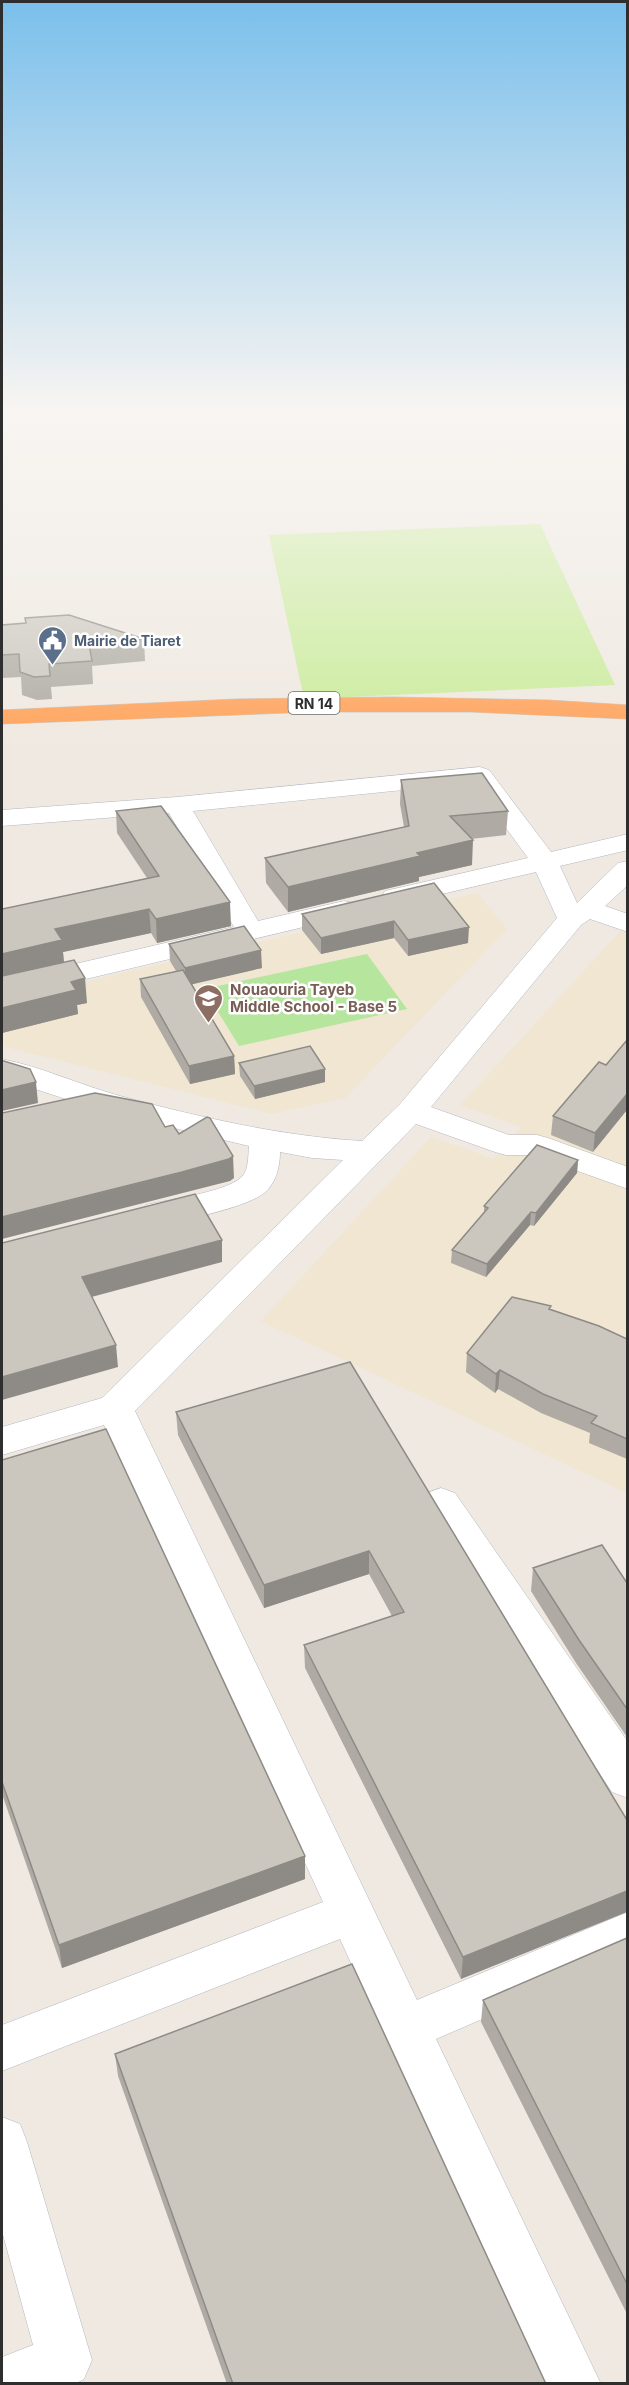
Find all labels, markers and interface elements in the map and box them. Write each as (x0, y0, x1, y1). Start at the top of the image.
public building icon: Mairie de Tiaret (37, 624, 69, 666)
place label: Mairie de Tiaret (74, 632, 181, 649)
road number: RN 14 (288, 692, 340, 714)
place label: Nouaouria Tayeb Middle School - Base 5 (230, 980, 397, 1016)
school or university icon: Nouaouria Tayeb Middle School - Base 5 (193, 982, 225, 1024)

